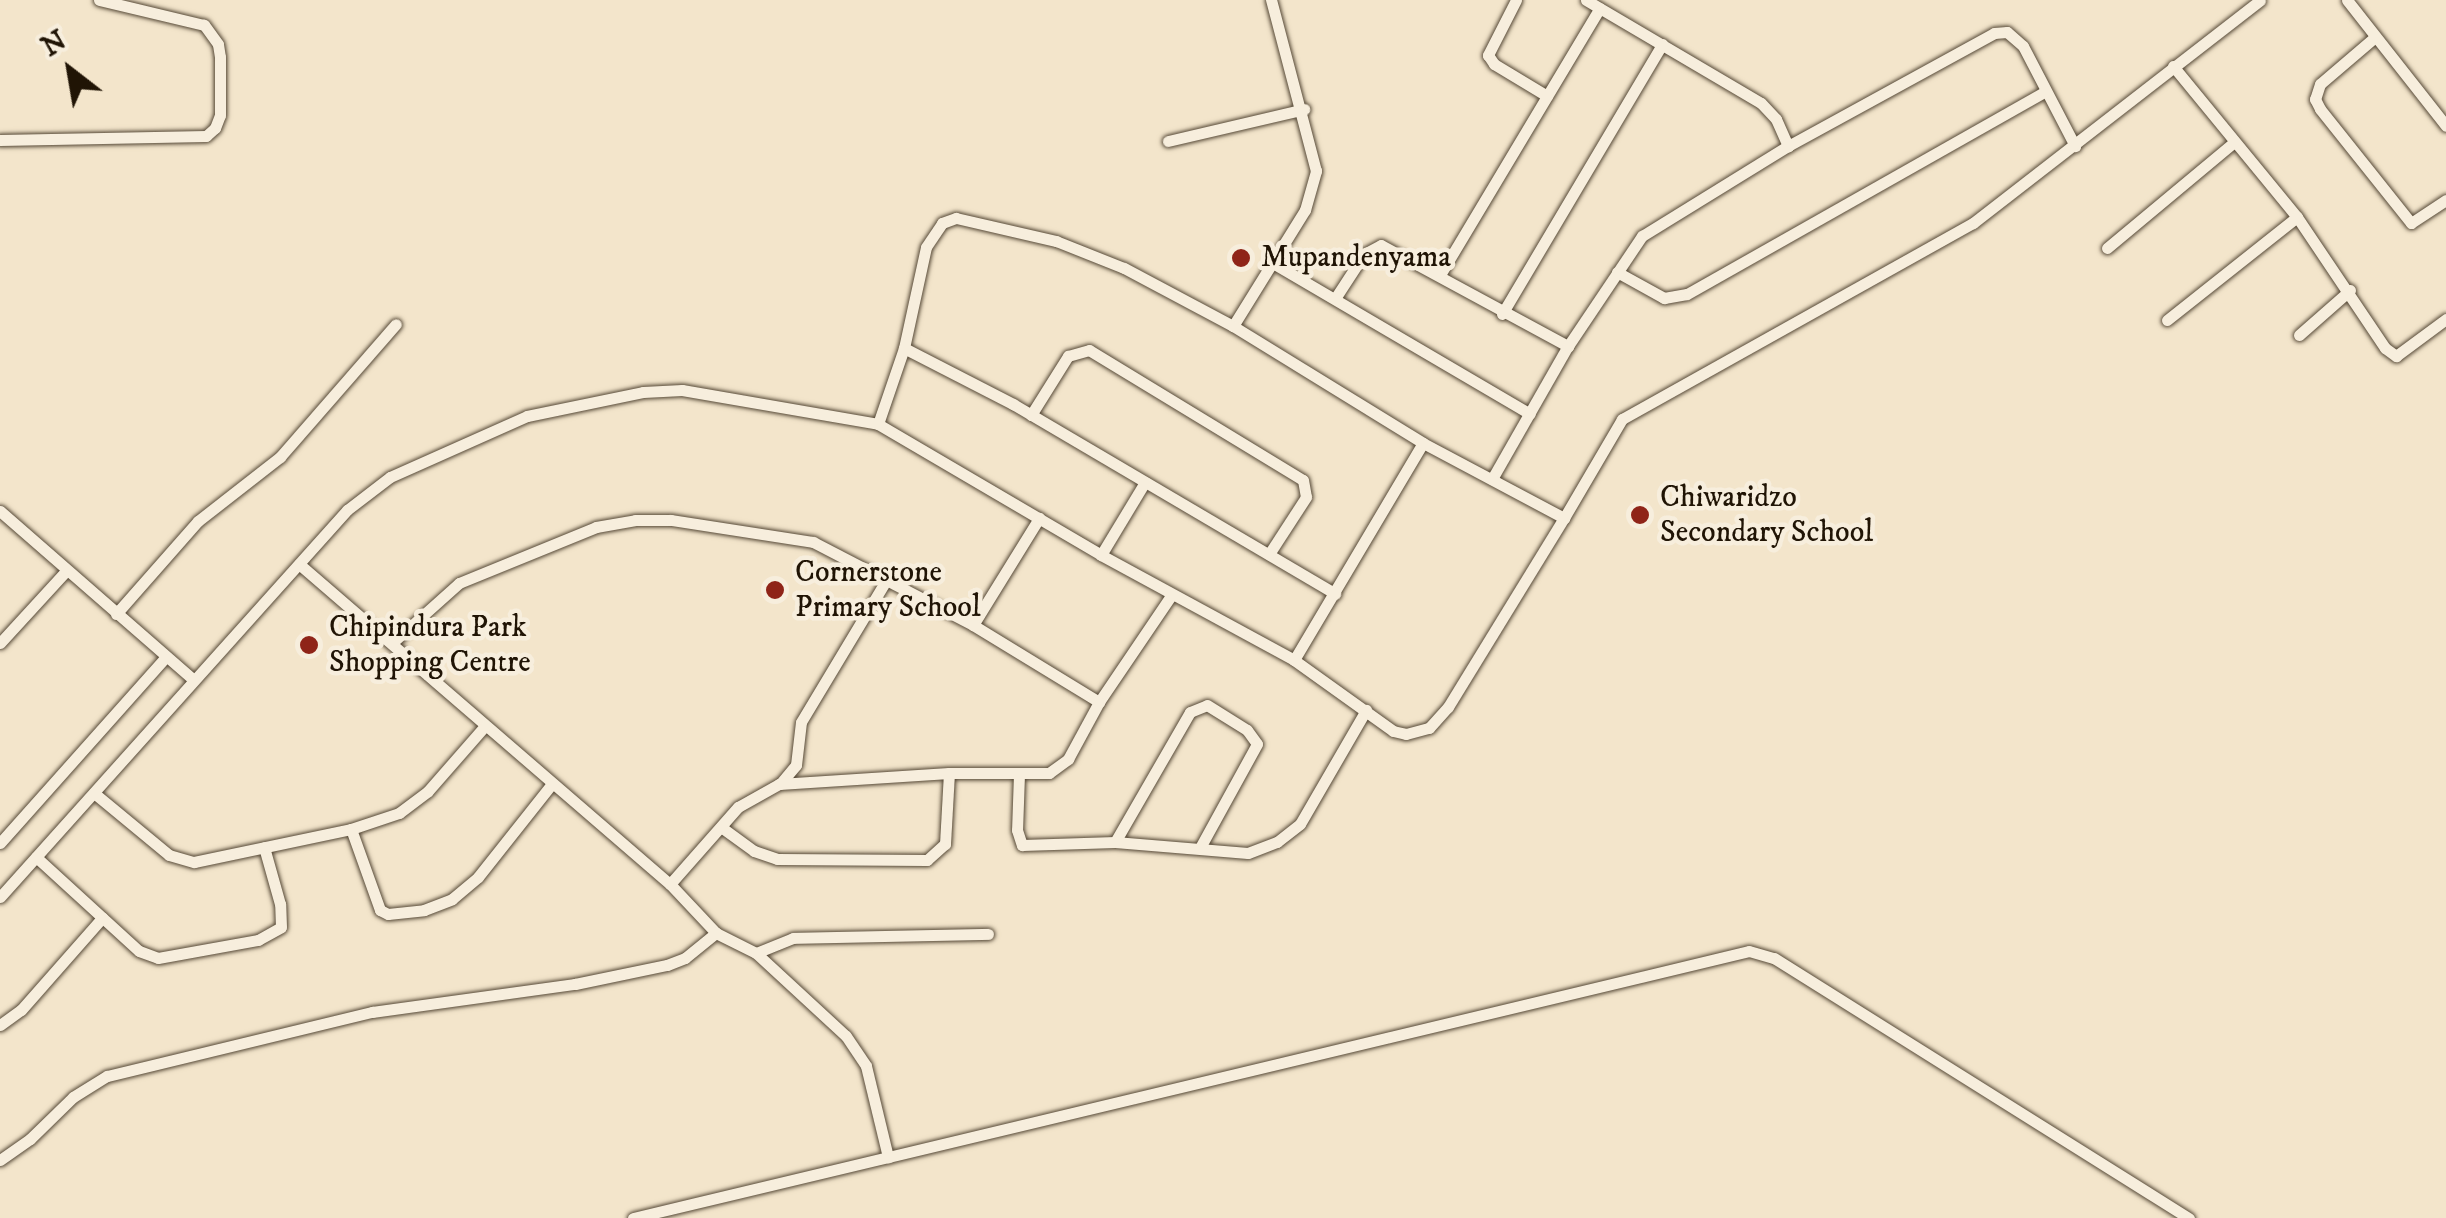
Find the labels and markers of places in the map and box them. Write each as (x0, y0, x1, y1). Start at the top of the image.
place label: Mupandenyama (1261, 240, 1451, 276)
marker: Mupandenyama (1230, 247, 1252, 269)
place label: Chiwaridzo Secondary School (1660, 480, 1873, 550)
marker: Chiwaridzo Secondary School (1629, 504, 1651, 526)
place label: Cornerstone Primary School (795, 555, 981, 626)
marker: Cornerstone Primary School (764, 579, 786, 601)
place label: Chipindura Park Shopping Centre (329, 610, 531, 680)
marker: Chipindura Park Shopping Centre (298, 634, 320, 656)

